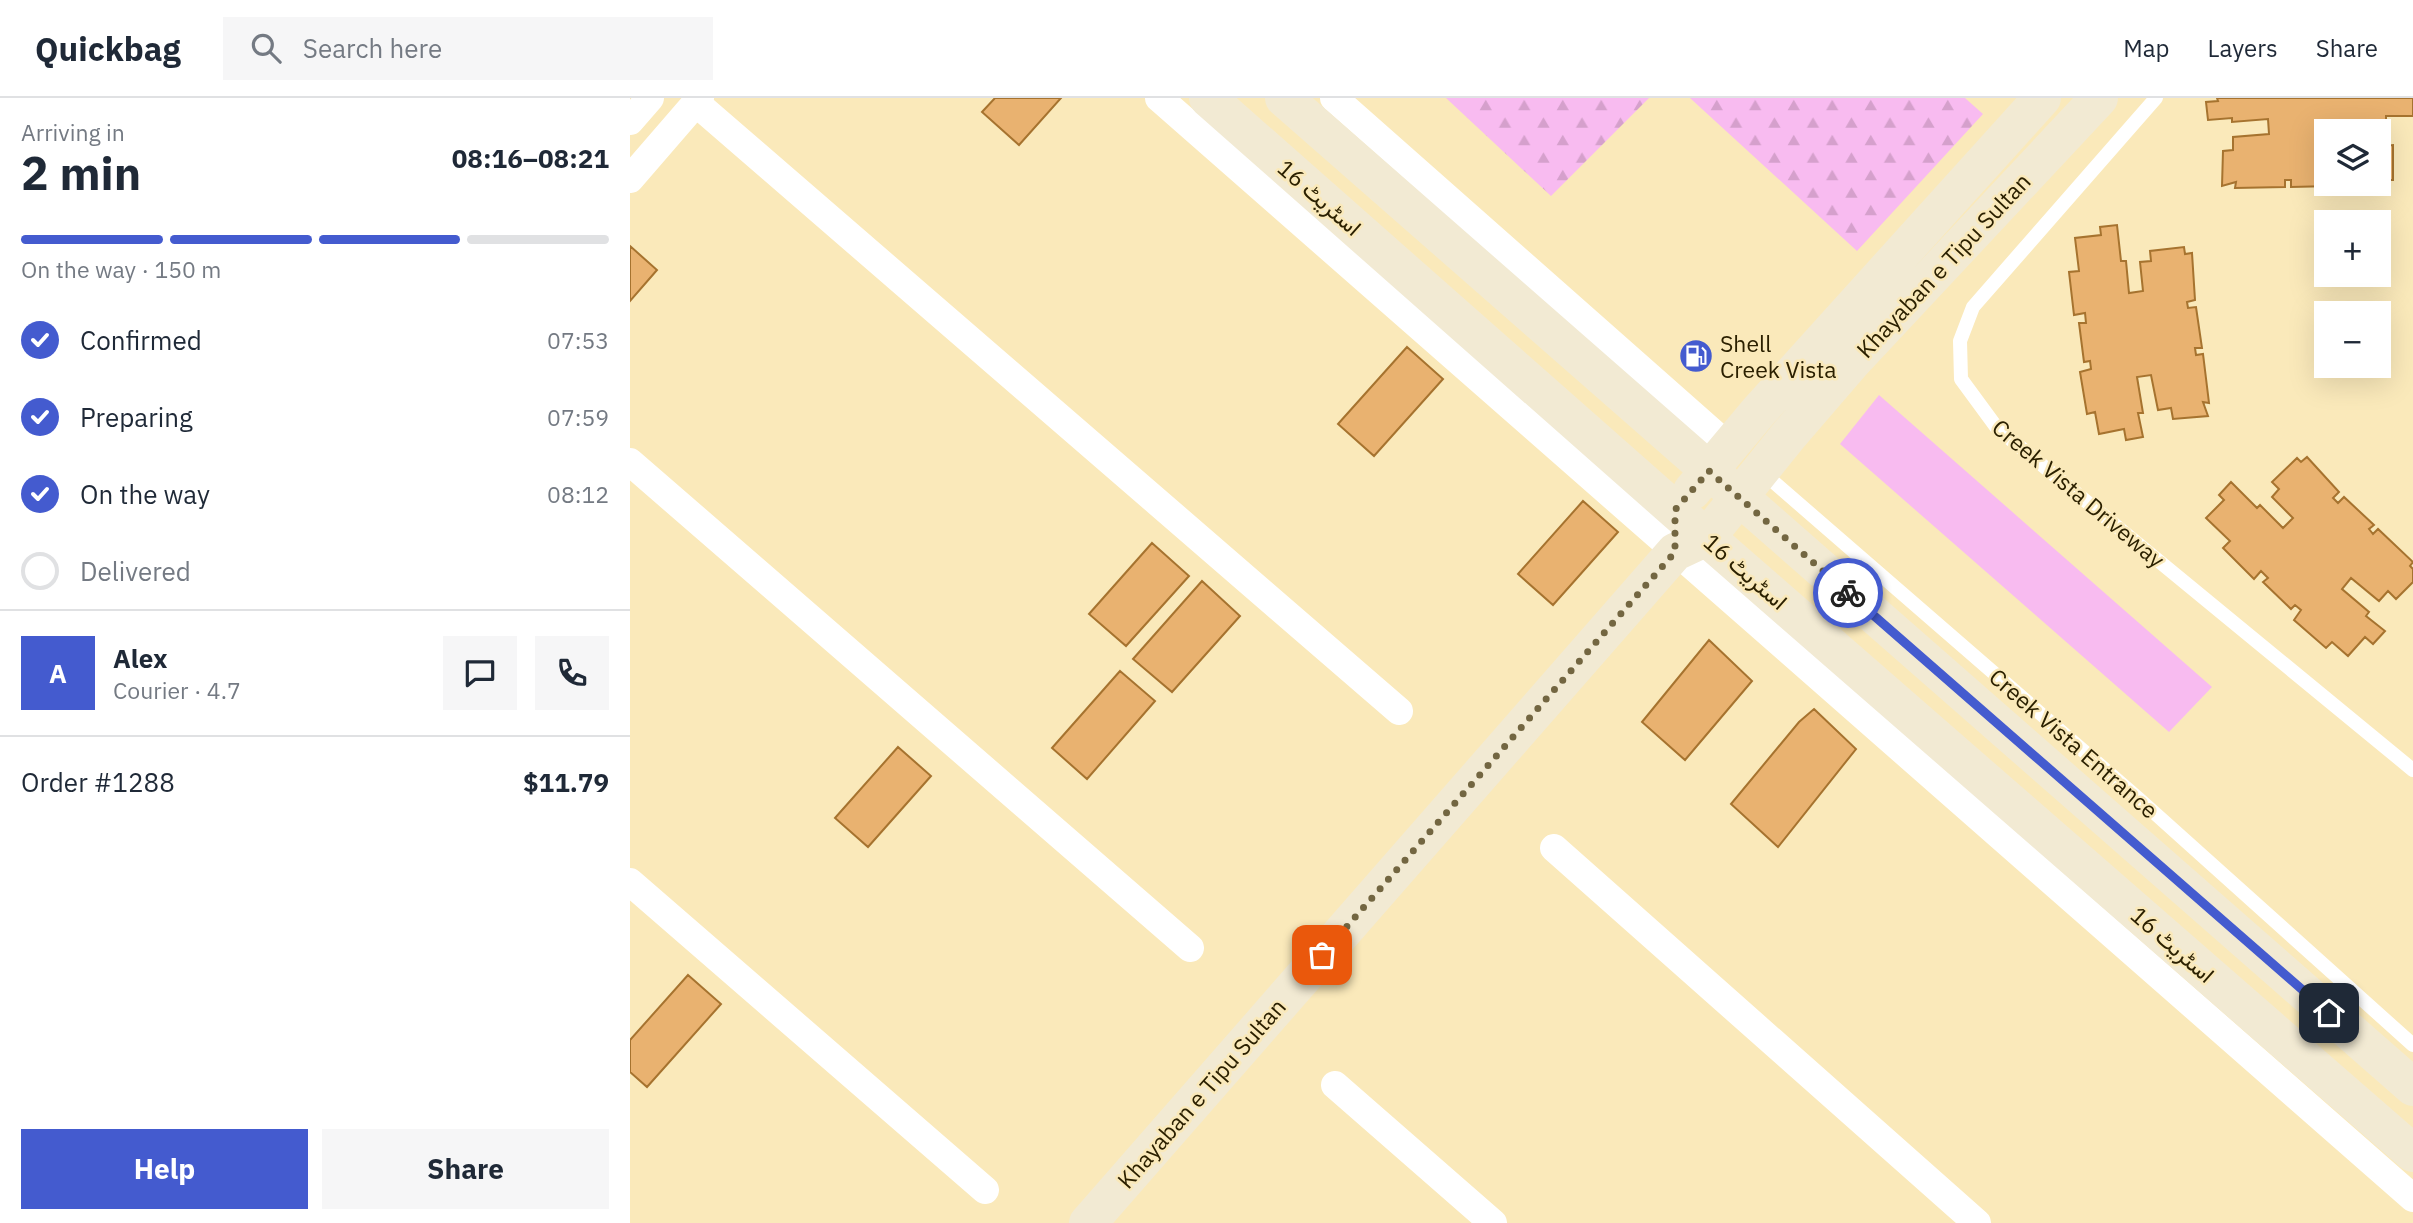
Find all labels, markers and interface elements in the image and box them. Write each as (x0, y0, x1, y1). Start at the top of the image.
search box (223, 17, 713, 80)
text: Quickbag (35, 27, 181, 70)
icon: search (247, 29, 285, 67)
text: Search here (303, 31, 442, 65)
text: Map (2123, 32, 2170, 64)
text: Layers (2208, 32, 2278, 64)
text: Share (2316, 32, 2378, 64)
text: Arriving in (21, 117, 125, 147)
map controls (2314, 119, 2391, 378)
button: layers (2314, 119, 2391, 196)
text: 08:16–08:21 (452, 141, 609, 175)
text: 2 min (21, 143, 141, 203)
street label: اسٹریٹ 16 (1271, 152, 1368, 242)
street label: Khayaban e Tipu Sultan (1849, 166, 2037, 364)
button: + (2314, 210, 2391, 287)
text: On the way · 150 m (21, 254, 221, 284)
button: − (2314, 301, 2391, 378)
icon: check (21, 321, 59, 359)
text: Confirmed (80, 323, 202, 357)
text: 07:53 (547, 325, 609, 355)
place label: Shell Creek Vista (1720, 328, 1837, 384)
fuel station icon: Shell Creek Vista (1677, 337, 1715, 375)
icon: check (21, 398, 59, 436)
text: Preparing (80, 400, 193, 434)
text: 07:59 (547, 402, 609, 432)
street label: Creek Vista Driveway (1986, 412, 2172, 574)
icon: check (21, 475, 59, 513)
text: On the way (80, 477, 210, 511)
text: 08:12 (547, 479, 609, 509)
street label: اسٹریٹ 16 (1697, 526, 1794, 616)
text: Delivered (80, 554, 191, 588)
courier (1813, 558, 1883, 628)
icon: bike (1829, 574, 1867, 612)
button: chat (443, 636, 517, 710)
button: phone (535, 636, 609, 710)
text: Alex (113, 641, 167, 675)
text: A (49, 656, 67, 690)
street label: Creek Vista Entrance (1983, 661, 2165, 825)
text: Courier · 4.7 (113, 675, 241, 705)
text: Order #1288 (21, 765, 175, 799)
text: $11.79 (523, 765, 609, 799)
street label: اسٹریٹ 16 (2124, 899, 2221, 989)
pin (1292, 925, 1352, 985)
icon: bag (1303, 936, 1341, 974)
pin (2299, 983, 2359, 1043)
street label: Khayaban e Tipu Sultan (1110, 992, 1292, 1194)
icon: home (2310, 994, 2348, 1032)
button: Help (21, 1129, 308, 1209)
button: Share (322, 1129, 609, 1209)

